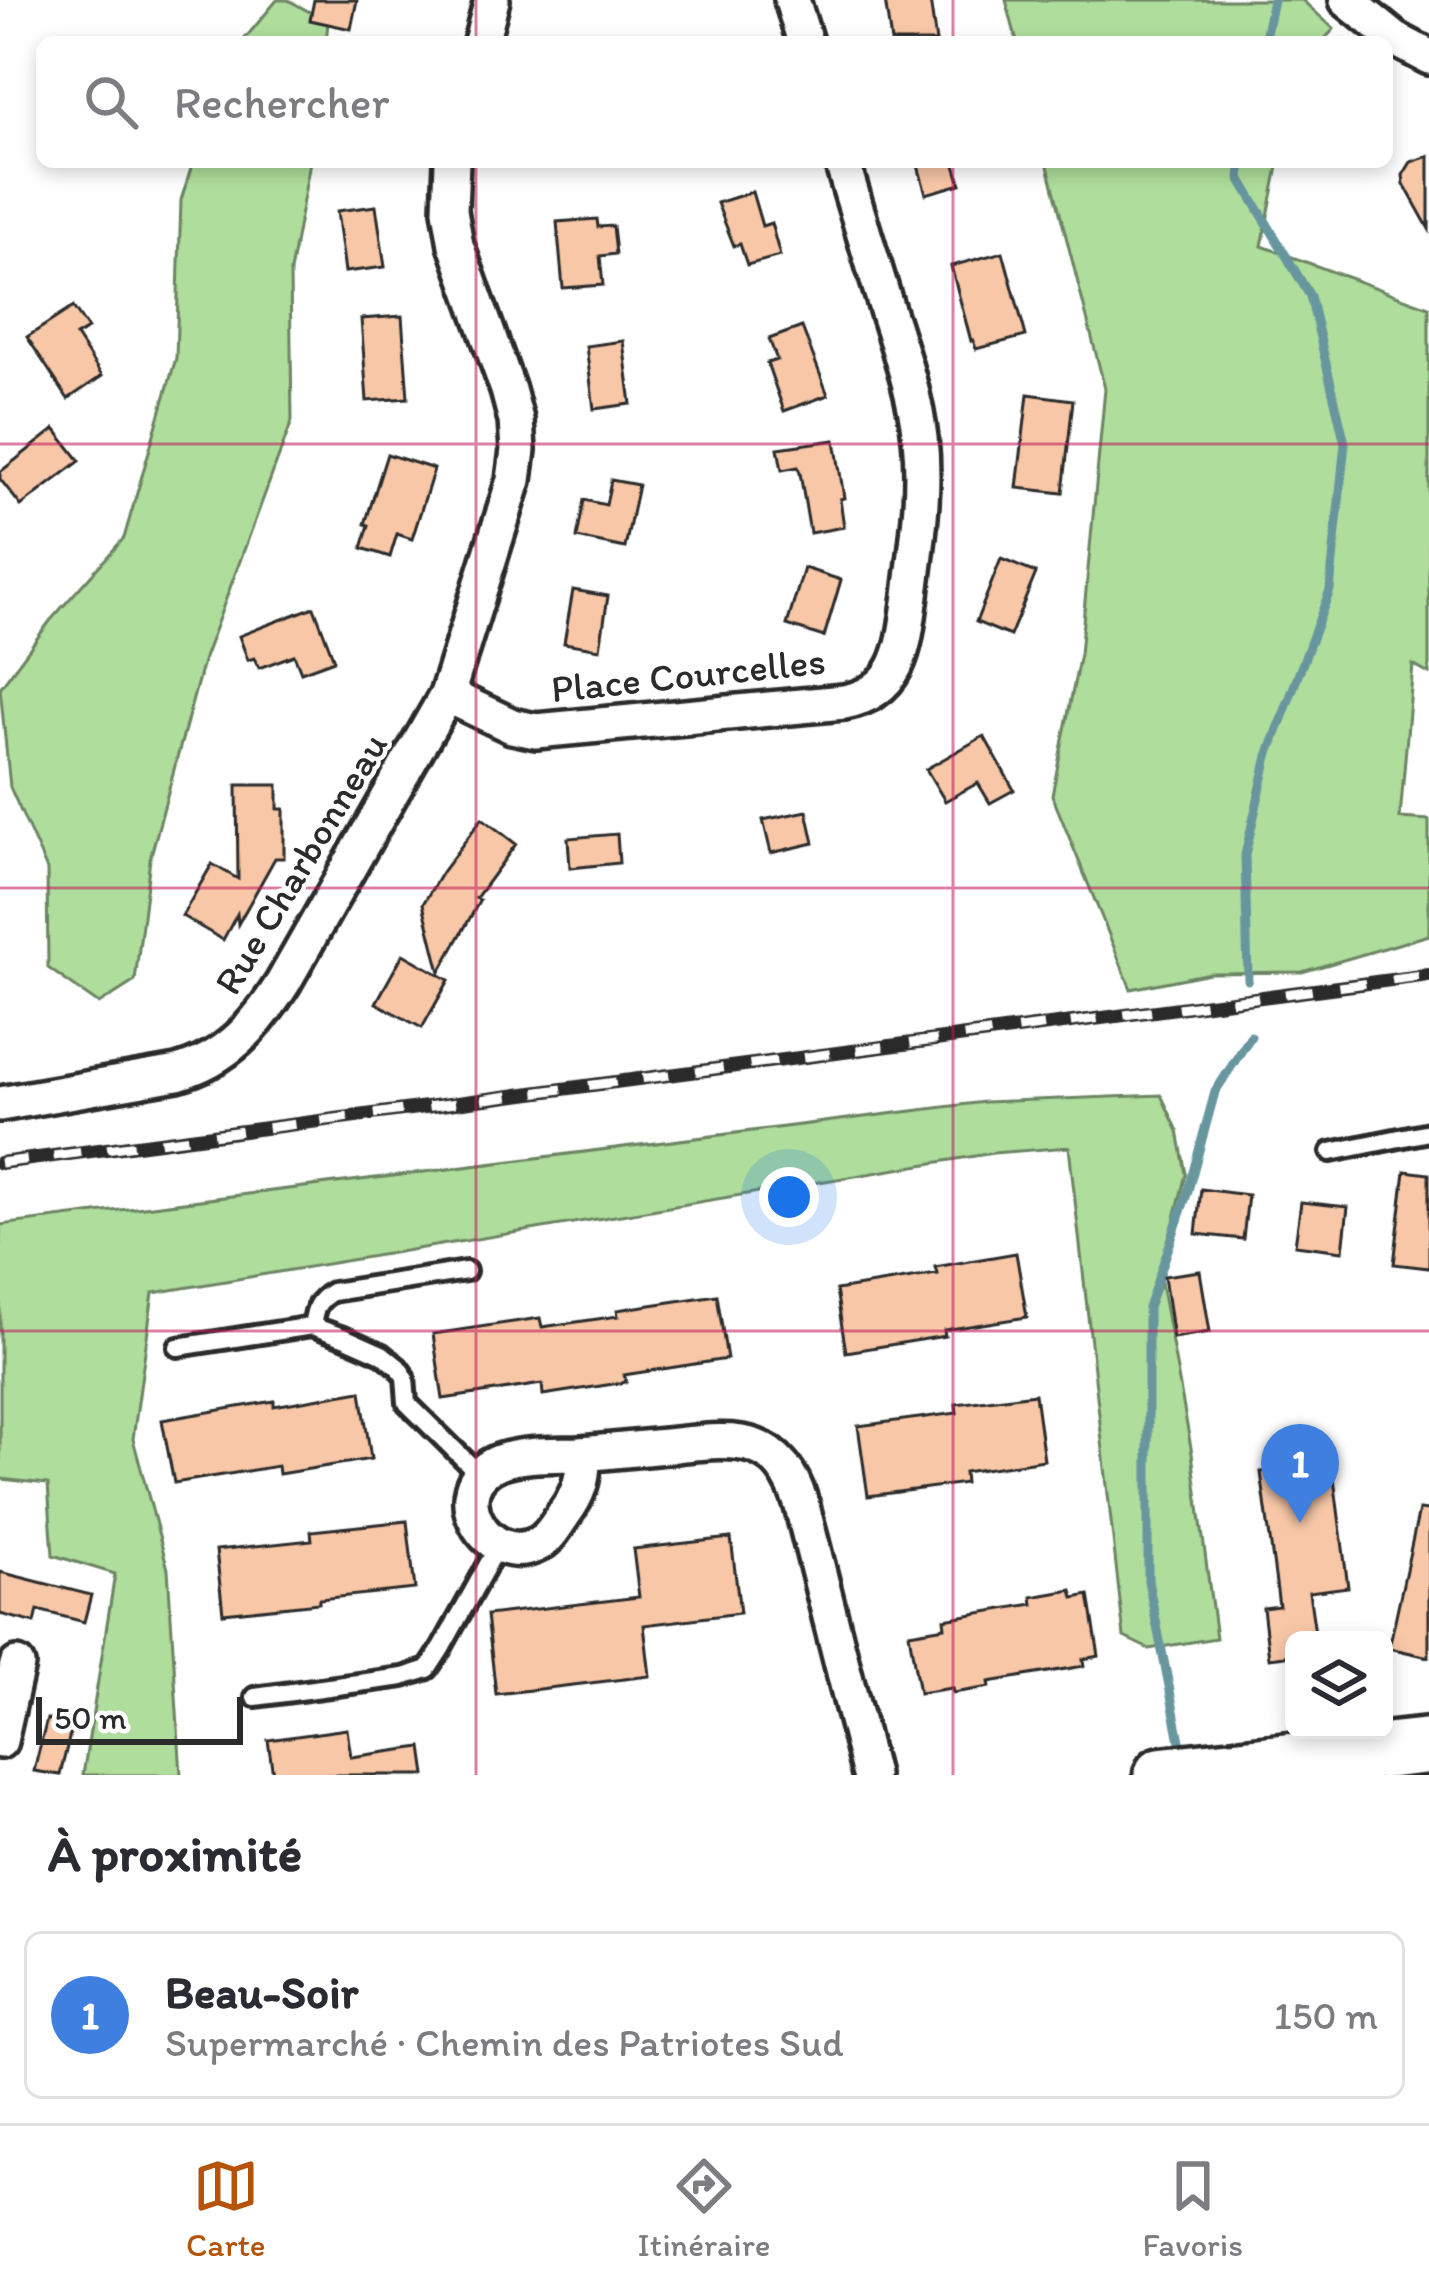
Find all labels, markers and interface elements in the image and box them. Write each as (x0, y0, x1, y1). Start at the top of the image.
search box (36, 36, 1393, 168)
icon: search (78, 69, 144, 135)
text: Rechercher (174, 75, 389, 129)
street label: Place Courcelles (549, 637, 828, 712)
street label: Rue Charbonneau (204, 724, 397, 1003)
your location (759, 1167, 819, 1227)
pin: 1 (1261, 1424, 1339, 1523)
map controls (1285, 1631, 1393, 1739)
button: layers (1285, 1631, 1393, 1739)
scale bar (36, 1691, 243, 1744)
text: 50 m (54, 1698, 127, 1737)
text: À proximité (48, 1823, 302, 1884)
text: Beau-Soir (165, 1965, 358, 2019)
text: 1 (81, 1992, 99, 2039)
text: 150 m (1274, 1992, 1378, 2039)
text: Supermarché · Chemin des Patriotes Sud (165, 2019, 844, 2066)
tab: Carte (186, 2153, 266, 2264)
tab: Itinéraire (637, 2153, 771, 2264)
tab: Favoris (1142, 2153, 1243, 2264)

